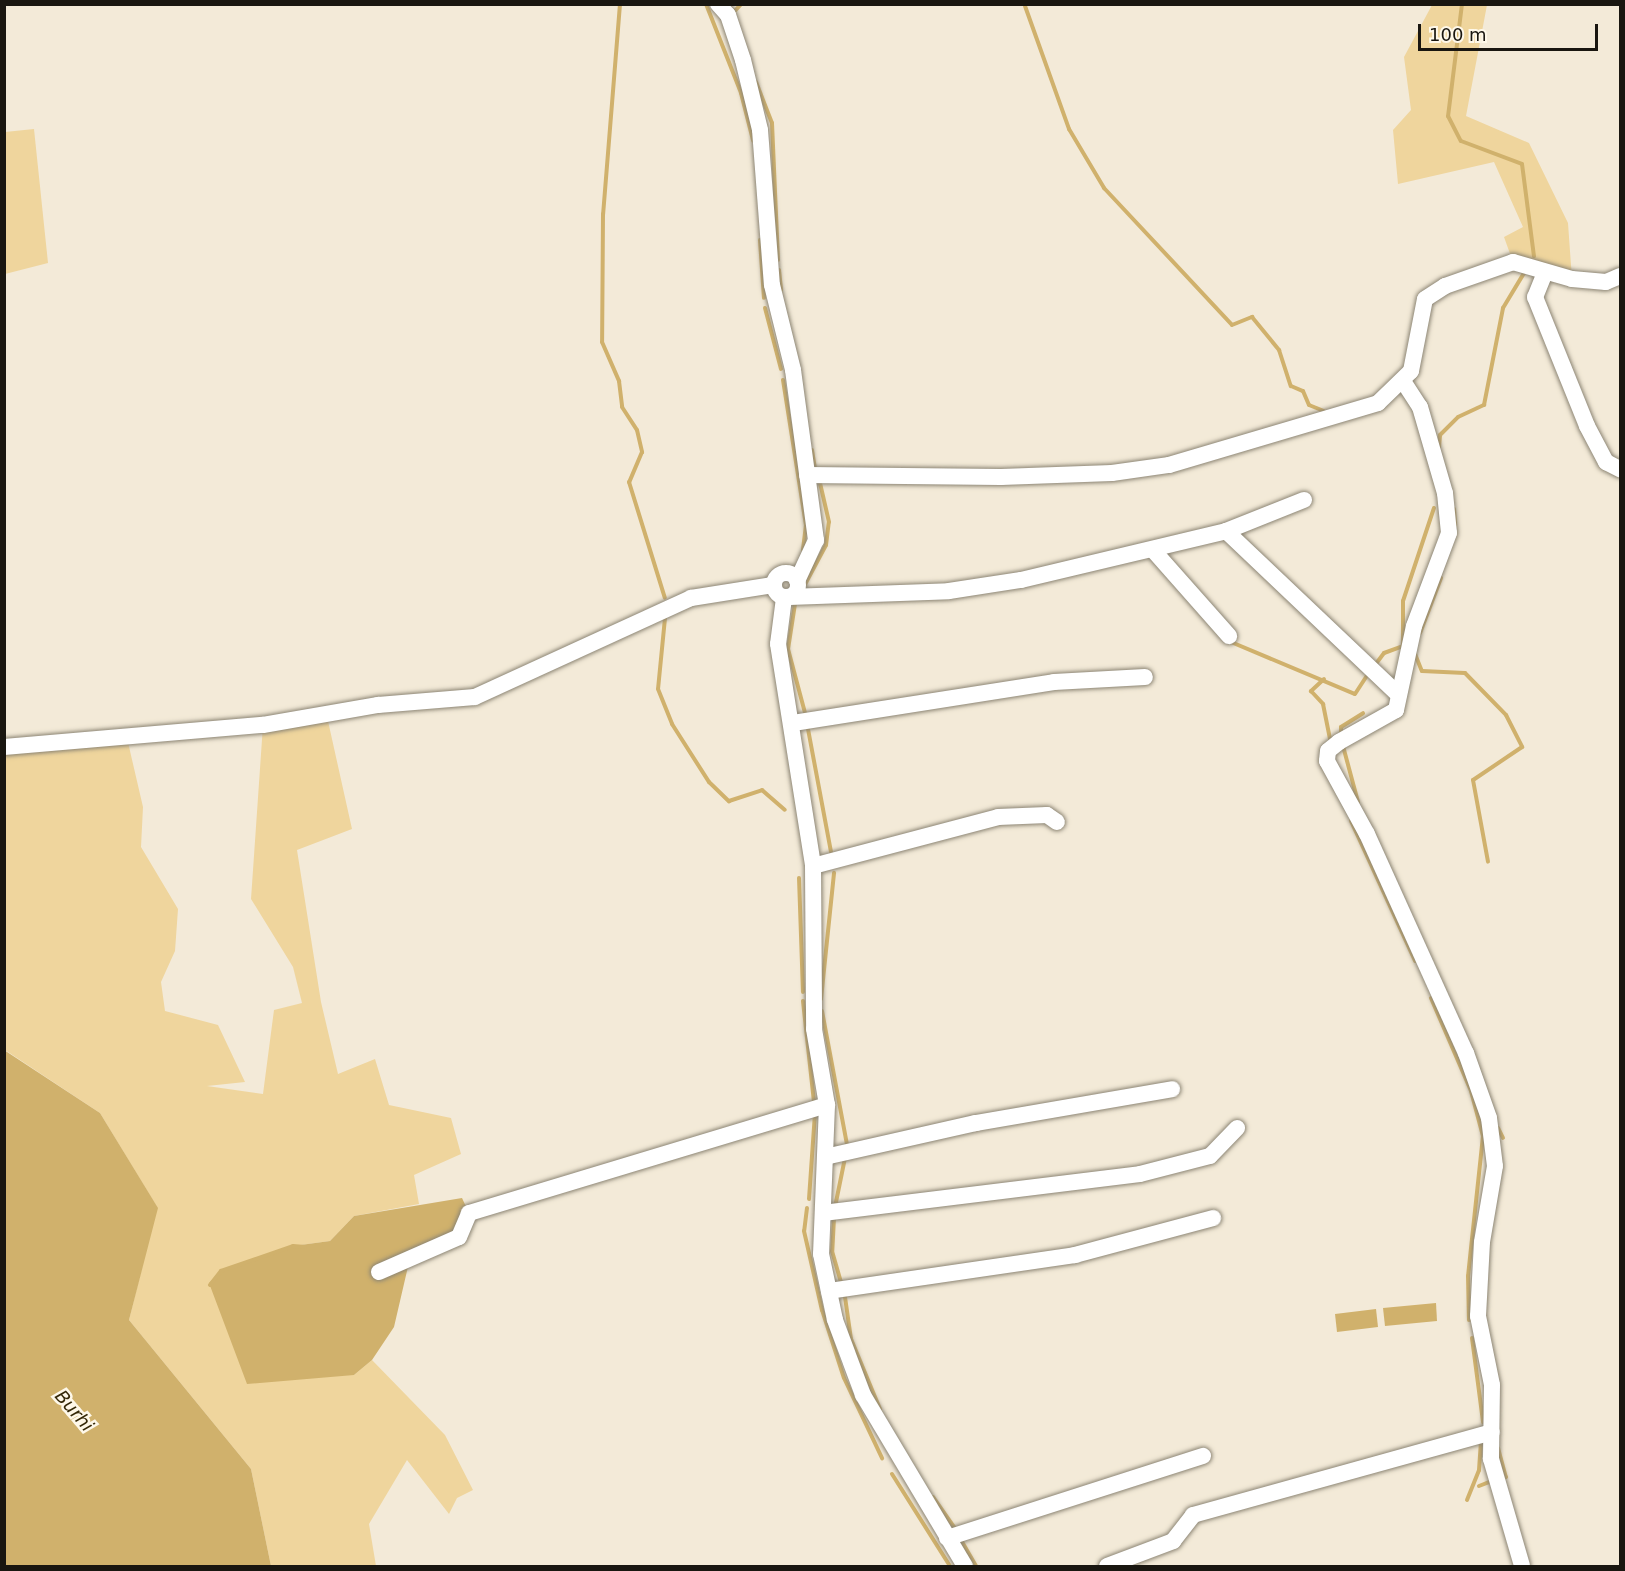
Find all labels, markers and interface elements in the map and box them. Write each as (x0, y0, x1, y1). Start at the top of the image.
scale bar (1421, 12, 1601, 50)
text: 100 m (1429, 24, 1487, 45)
water label: Burhi (50, 1386, 98, 1436)

